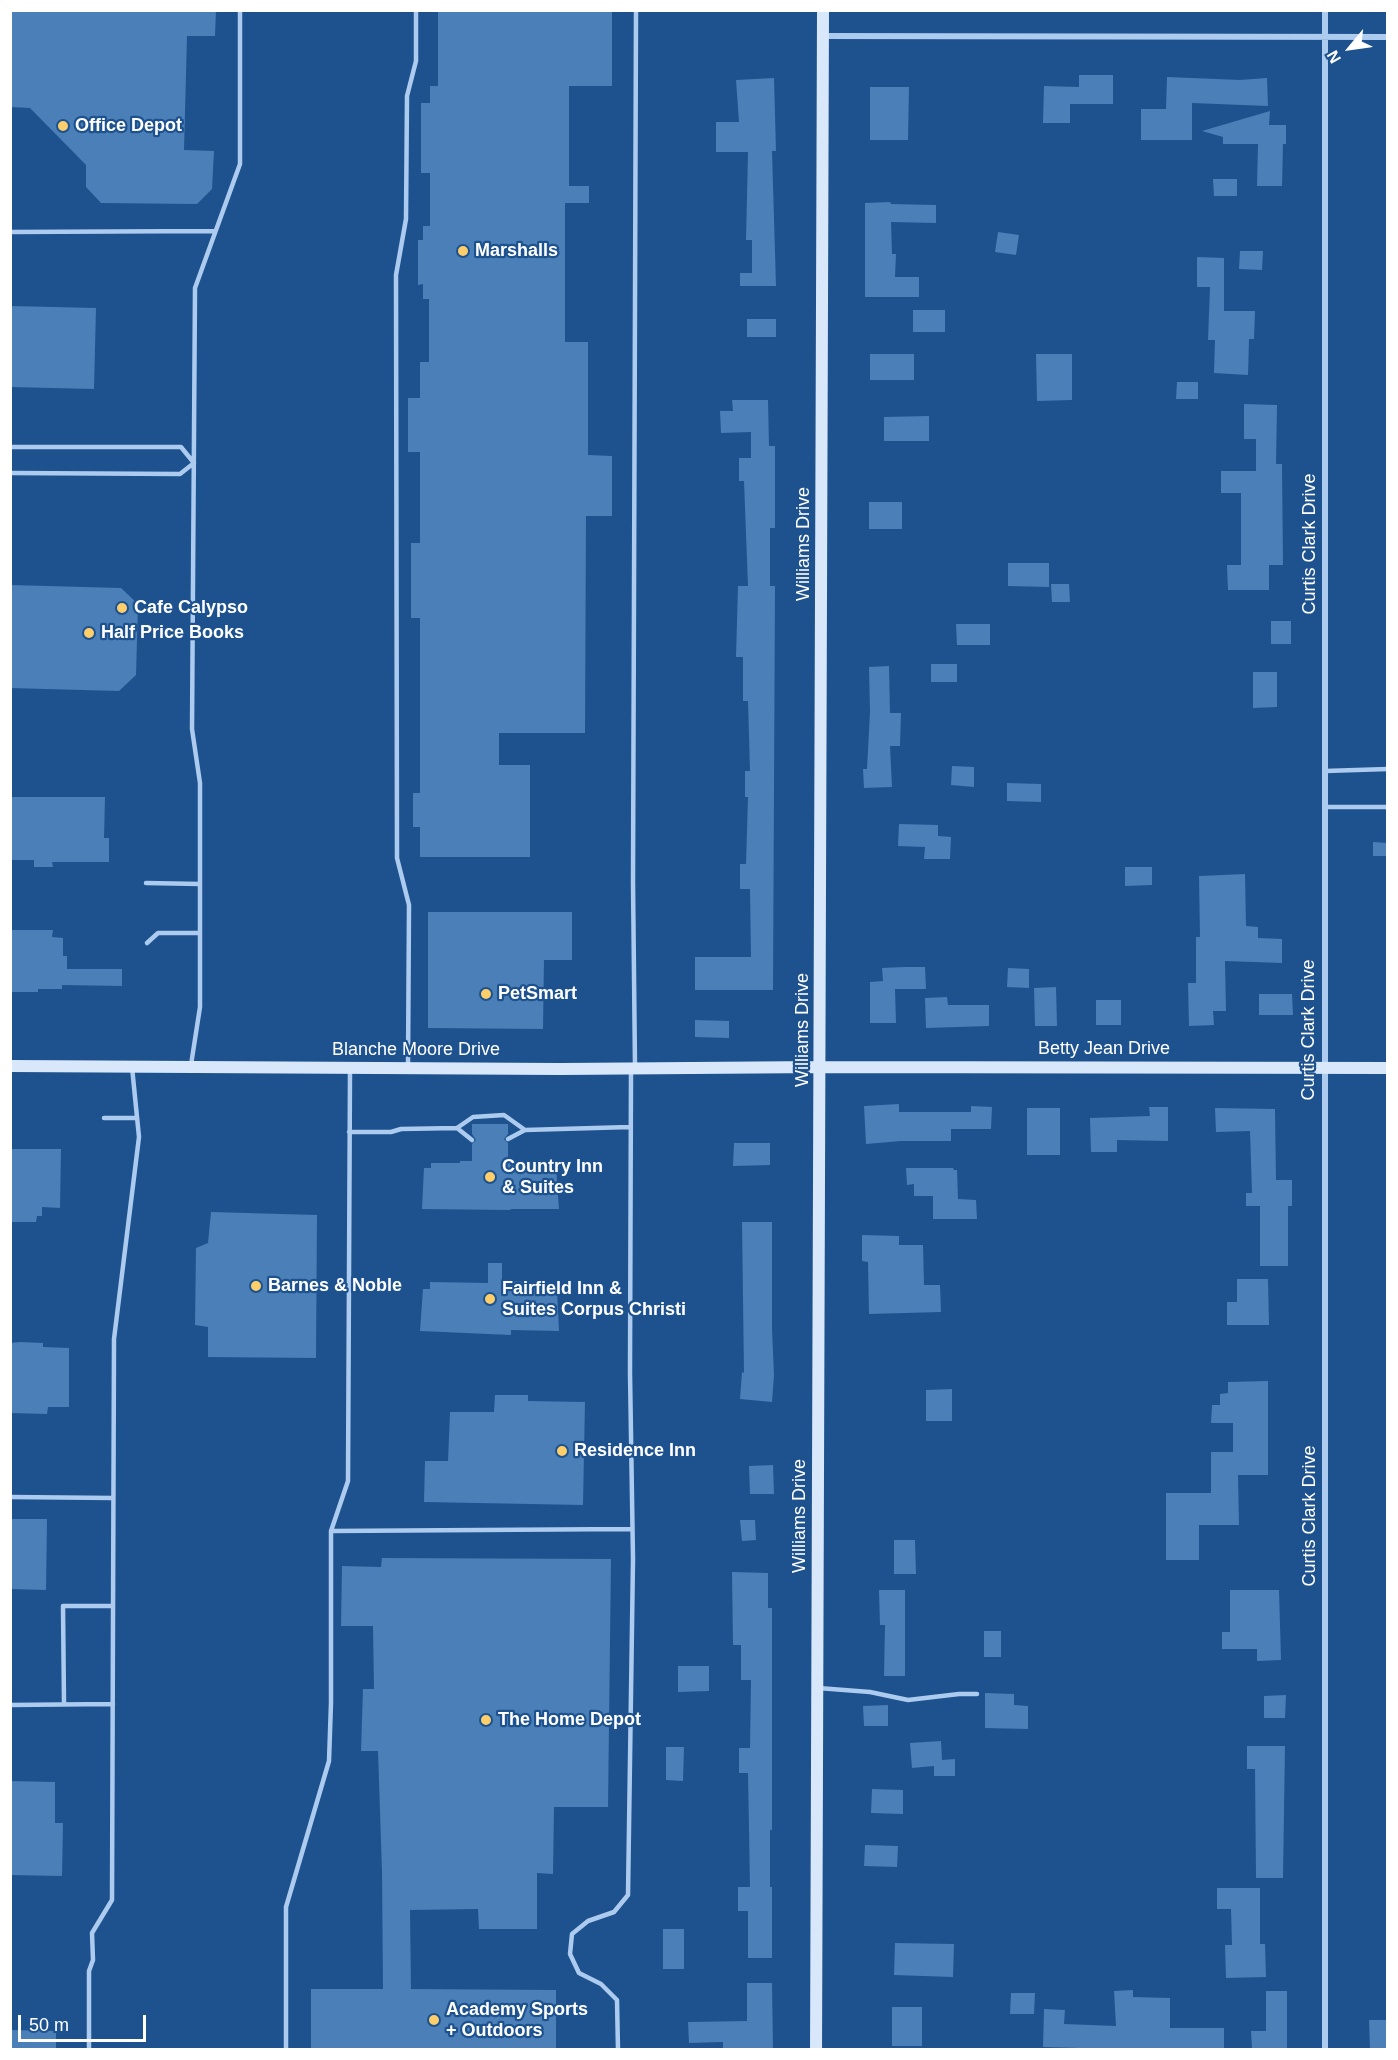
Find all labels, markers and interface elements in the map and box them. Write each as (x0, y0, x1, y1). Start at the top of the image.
north arrow (1320, 18, 1380, 78)
text: N (1324, 48, 1344, 66)
place label: Office Depot (75, 115, 182, 137)
marker: Office Depot (56, 119, 70, 133)
place label: Marshalls (475, 240, 558, 262)
marker: Marshalls (456, 244, 470, 258)
street label: Curtis Clark Drive (1299, 473, 1321, 615)
street label: Williams Drive (793, 487, 815, 601)
place label: Cafe Calypso (134, 597, 248, 619)
marker: Cafe Calypso (115, 601, 129, 615)
place label: Half Price Books (101, 622, 244, 644)
marker: Half Price Books (82, 626, 96, 640)
street label: Curtis Clark Drive (1298, 959, 1320, 1101)
street label: Williams Drive (792, 973, 814, 1087)
place label: PetSmart (498, 983, 577, 1005)
marker: PetSmart (479, 987, 493, 1001)
street label: Betty Jean Drive (1038, 1038, 1170, 1060)
street label: Blanche Moore Drive (332, 1039, 500, 1061)
place label: Country Inn & Suites (502, 1156, 603, 1198)
marker: Country Inn & Suites (483, 1170, 497, 1184)
place label: Barnes & Noble (268, 1275, 402, 1297)
place label: Fairfield Inn & Suites Corpus Christi (502, 1278, 686, 1320)
marker: Barnes & Noble (249, 1279, 263, 1293)
marker: Fairfield Inn & Suites Corpus Christi (483, 1292, 497, 1306)
place label: Residence Inn (574, 1440, 696, 1462)
marker: Residence Inn (555, 1444, 569, 1458)
street label: Curtis Clark Drive (1299, 1445, 1321, 1587)
street label: Williams Drive (789, 1459, 811, 1573)
place label: The Home Depot (498, 1709, 641, 1731)
marker: The Home Depot (479, 1713, 493, 1727)
place label: Academy Sports + Outdoors (446, 1999, 588, 2042)
scale bar (21, 2003, 148, 2041)
marker: Academy Sports + Outdoors (427, 2013, 441, 2027)
text: 50 m (29, 2015, 69, 2035)

